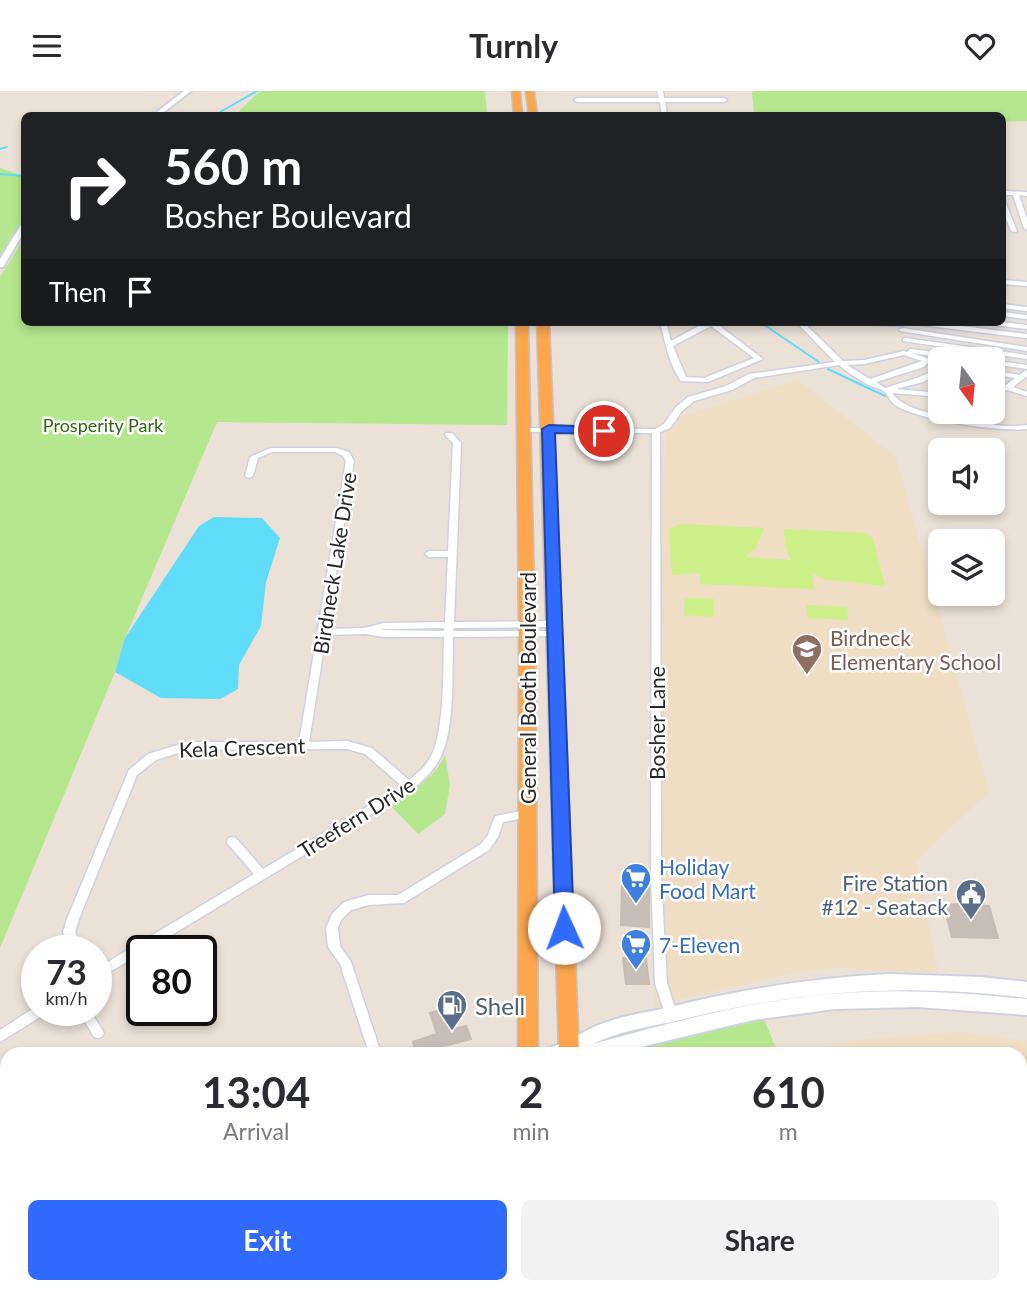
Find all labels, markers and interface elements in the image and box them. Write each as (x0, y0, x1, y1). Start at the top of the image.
text: Turnly (469, 26, 558, 65)
icon: menu (28, 27, 66, 65)
icon: heart (961, 27, 999, 65)
text: 560 m (164, 137, 302, 195)
icon: right (49, 140, 140, 231)
text: Bosher Boulevard (164, 196, 412, 235)
icon: arrive (121, 273, 159, 311)
text: Then (49, 276, 107, 308)
north arrow (928, 347, 1004, 423)
map controls (928, 347, 1005, 606)
pin (574, 401, 634, 461)
icon: arrive (585, 412, 623, 450)
park label: Prosperity Park (43, 414, 164, 436)
button: sound (928, 438, 1005, 515)
street label: Birdneck Lake Drive (307, 470, 361, 656)
button: layers (928, 529, 1005, 606)
street label: General Booth Boulevard (515, 572, 540, 804)
place label: Birdneck Elementary School (830, 625, 1001, 674)
school or university icon: Birdneck Elementary School (790, 632, 824, 676)
street label: Bosher Lane (644, 666, 669, 780)
street label: Kela Crescent (178, 732, 306, 762)
street label: Treefern Drive (293, 771, 419, 863)
place label: Holiday Food Mart (659, 854, 756, 903)
supermarket icon: Holiday Food Mart (619, 861, 653, 905)
place label: Fire Station #12 - Seatack (822, 870, 948, 919)
public building icon: Fire Station #12 - Seatack (954, 877, 988, 921)
position arrow (527, 891, 601, 965)
supermarket icon: 7-Eleven (619, 927, 653, 971)
place label: 7-Eleven (659, 932, 740, 957)
speed limit sign: 80 (126, 935, 217, 1026)
text: 73 (46, 950, 87, 992)
text: km/h (45, 987, 88, 1009)
fuel station icon: Shell (435, 988, 469, 1032)
place label: Shell (475, 991, 525, 1020)
text: 13:04 (202, 1067, 310, 1117)
text: 2 (519, 1067, 543, 1117)
text: 610 (752, 1067, 825, 1117)
text: Arrival (223, 1117, 289, 1145)
text: min (512, 1117, 550, 1145)
text: m (779, 1117, 798, 1145)
button: Exit (28, 1200, 507, 1280)
button: Share (521, 1200, 999, 1280)

